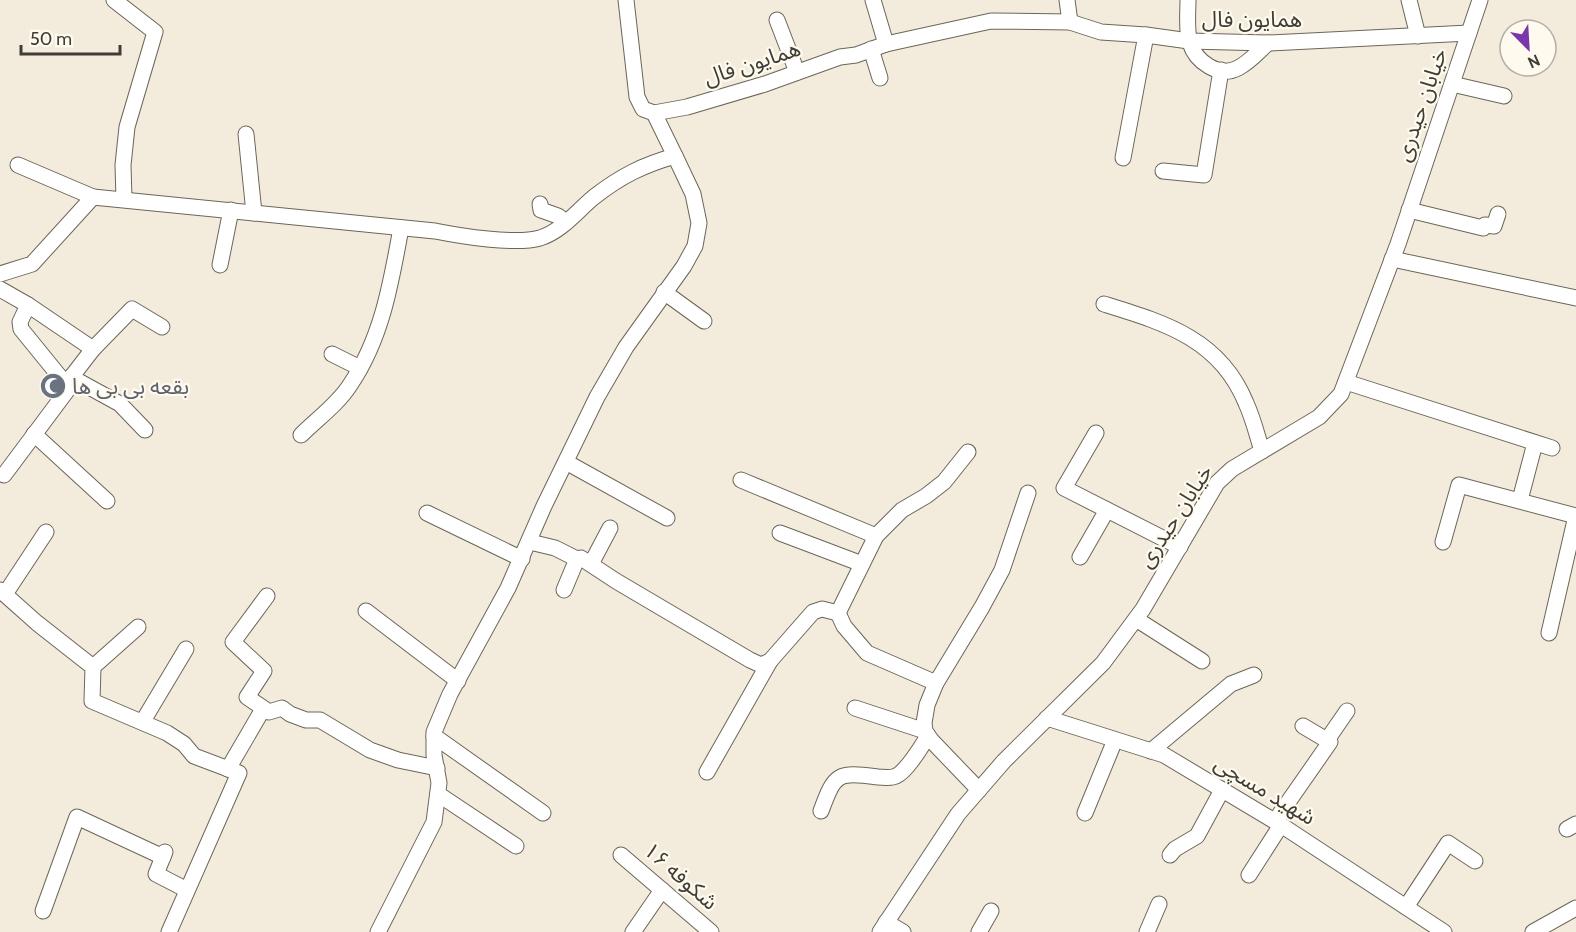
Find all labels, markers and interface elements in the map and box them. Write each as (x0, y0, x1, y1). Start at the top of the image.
street label: همایون فال (1202, 6, 1302, 33)
scale bar (21, 18, 120, 56)
north arrow (1498, 18, 1558, 78)
text: 50 m (30, 28, 72, 50)
street label: همایون فال (700, 35, 804, 91)
street label: خیابان حیدری (1389, 45, 1453, 165)
text: N (1525, 50, 1543, 72)
mosque icon: بقعه بی بی ها (38, 371, 68, 401)
place label: بقعه بی بی ها (72, 373, 189, 400)
street label: خیابان حیدری (1132, 459, 1218, 573)
street label: شهید مسچی (1209, 749, 1321, 832)
street label: شکوفه ۱۶ (638, 836, 724, 916)

